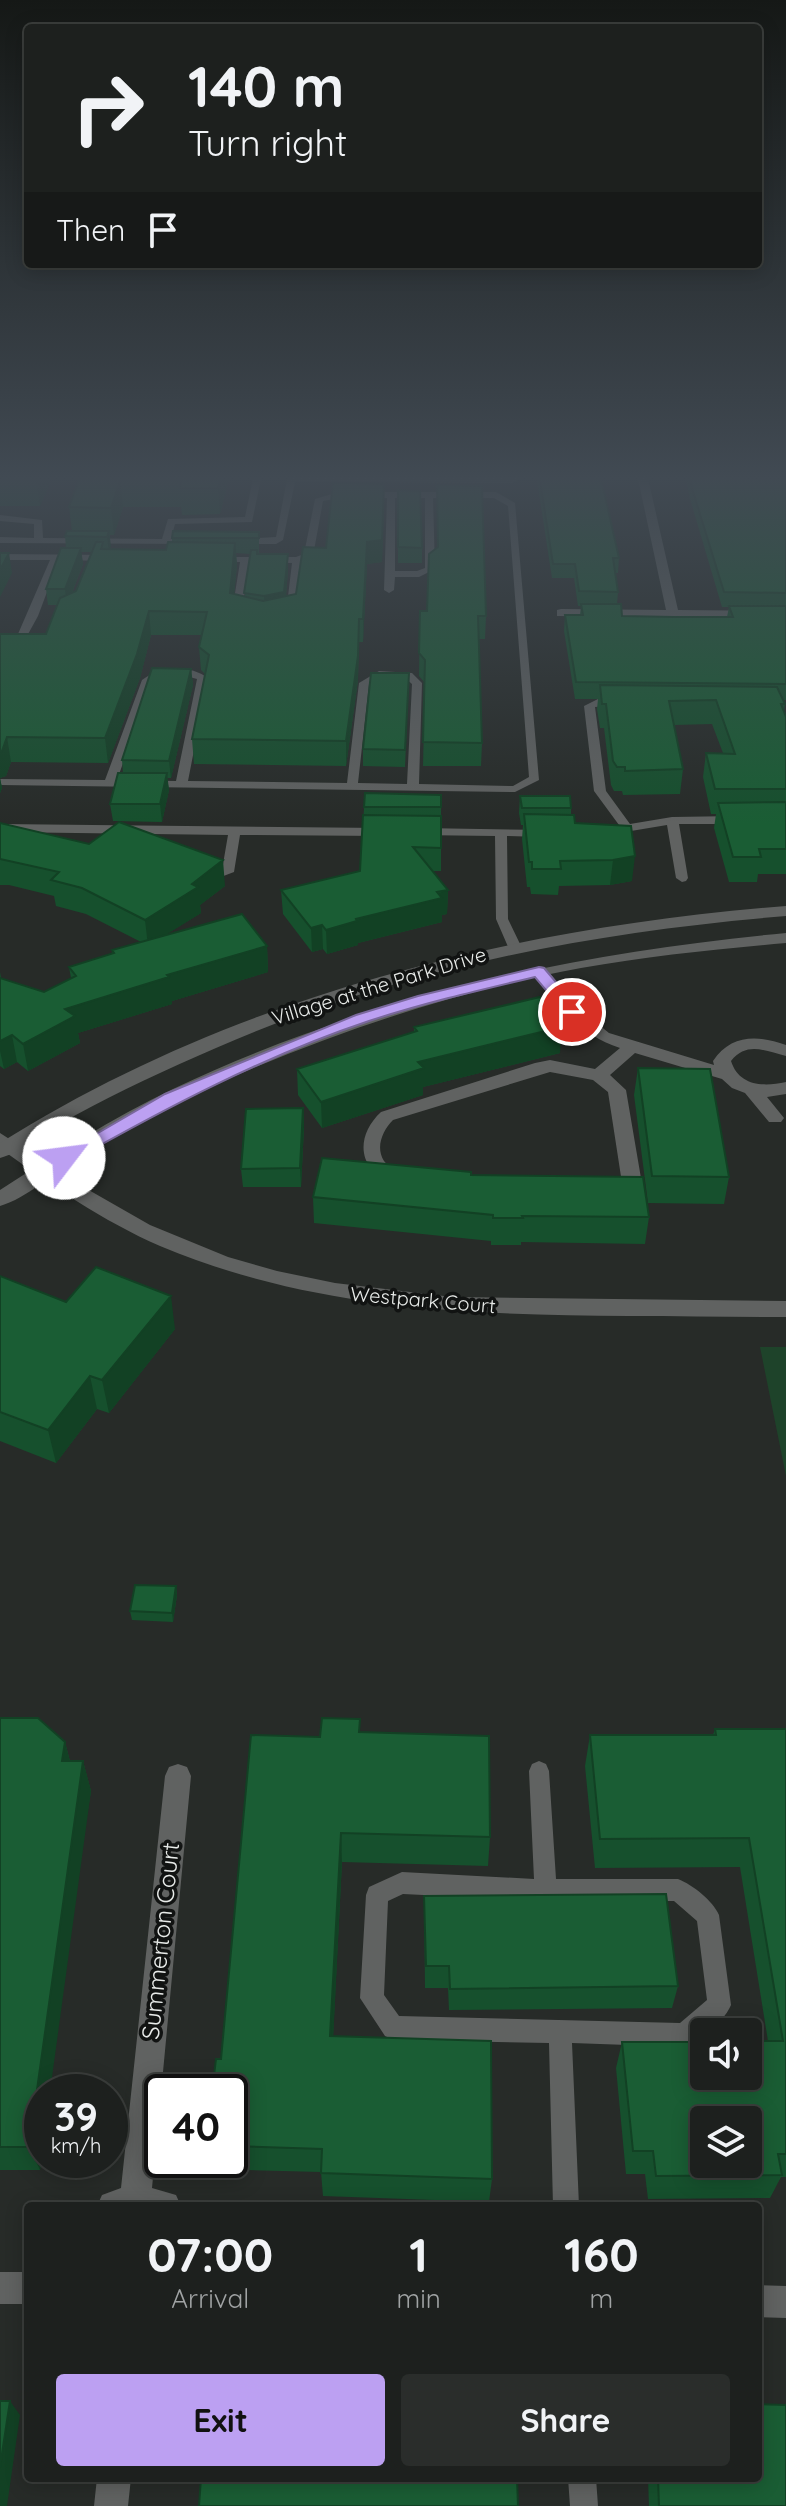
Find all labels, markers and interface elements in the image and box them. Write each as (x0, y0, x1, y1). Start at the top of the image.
text: 140 m (188, 51, 344, 121)
icon: right (56, 56, 160, 160)
text: Turn right (188, 120, 347, 165)
icon: arrive (141, 208, 185, 252)
text: Then (56, 211, 125, 249)
street label: Village at the Park Drive (269, 941, 489, 1030)
pin (538, 978, 606, 1046)
icon: arrive (550, 990, 594, 1034)
position arrow (22, 1116, 106, 1200)
street label: Westpark Court (349, 1281, 497, 1318)
street label: Summerton Court (135, 1841, 185, 2041)
map controls (690, 2018, 762, 2178)
button: sound (690, 2018, 762, 2090)
speed limit sign: 40 (144, 2074, 248, 2178)
text: 39 (54, 2091, 98, 2141)
button: layers (690, 2106, 762, 2178)
text: km/h (51, 2133, 101, 2158)
text: 07:00 (147, 2224, 273, 2284)
text: 1 (409, 2224, 428, 2284)
text: 160 (564, 2224, 639, 2284)
text: Arrival (171, 2282, 249, 2315)
text: min (396, 2282, 441, 2315)
text: m (590, 2282, 613, 2315)
button: Exit (56, 2374, 385, 2466)
button: Share (401, 2374, 730, 2466)

